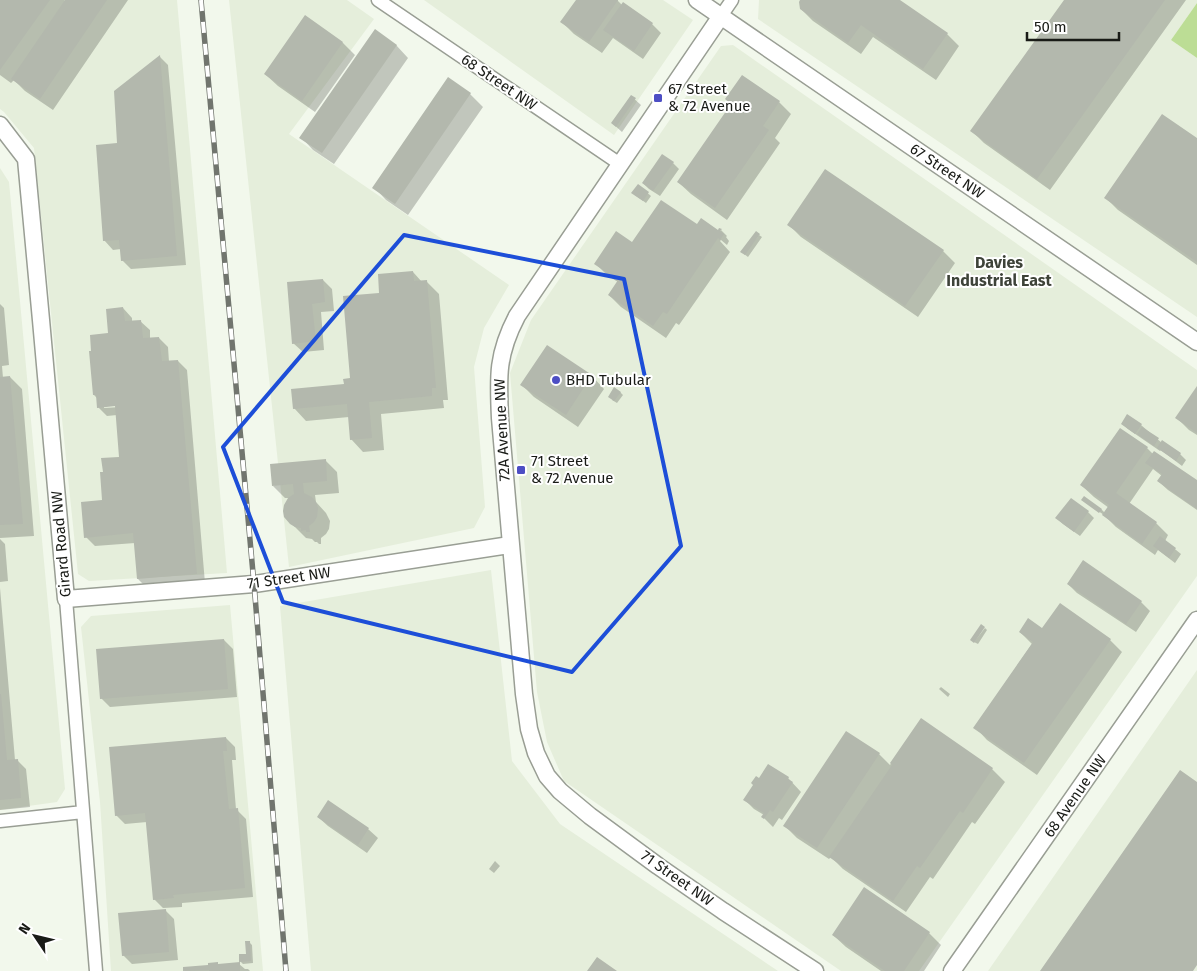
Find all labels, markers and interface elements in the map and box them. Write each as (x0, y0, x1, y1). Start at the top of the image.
scale bar (1027, 10, 1120, 42)
text: 50 m (1034, 18, 1067, 36)
street label: 68 Street NW (458, 50, 541, 114)
place label: 67 Street & 72 Avenue (668, 80, 751, 115)
marker: 67 Street & 72 Avenue (652, 92, 664, 104)
street label: 67 Street NW (907, 140, 988, 203)
district label: Davies Industrial East (946, 253, 1053, 290)
place label: BHD Tubular (566, 371, 651, 389)
marker: BHD Tubular (550, 374, 562, 386)
street label: 72A Avenue NW (490, 378, 514, 482)
place label: 71 Street & 72 Avenue (531, 452, 614, 487)
marker: 71 Street & 72 Avenue (515, 464, 527, 476)
street label: Girard Road NW (47, 490, 75, 598)
street label: 71 Street NW (246, 563, 333, 593)
street label: 68 Avenue NW (1040, 751, 1110, 841)
street label: 71 Street NW (637, 846, 717, 910)
north arrow (10, 911, 60, 961)
text: N (15, 920, 34, 938)

